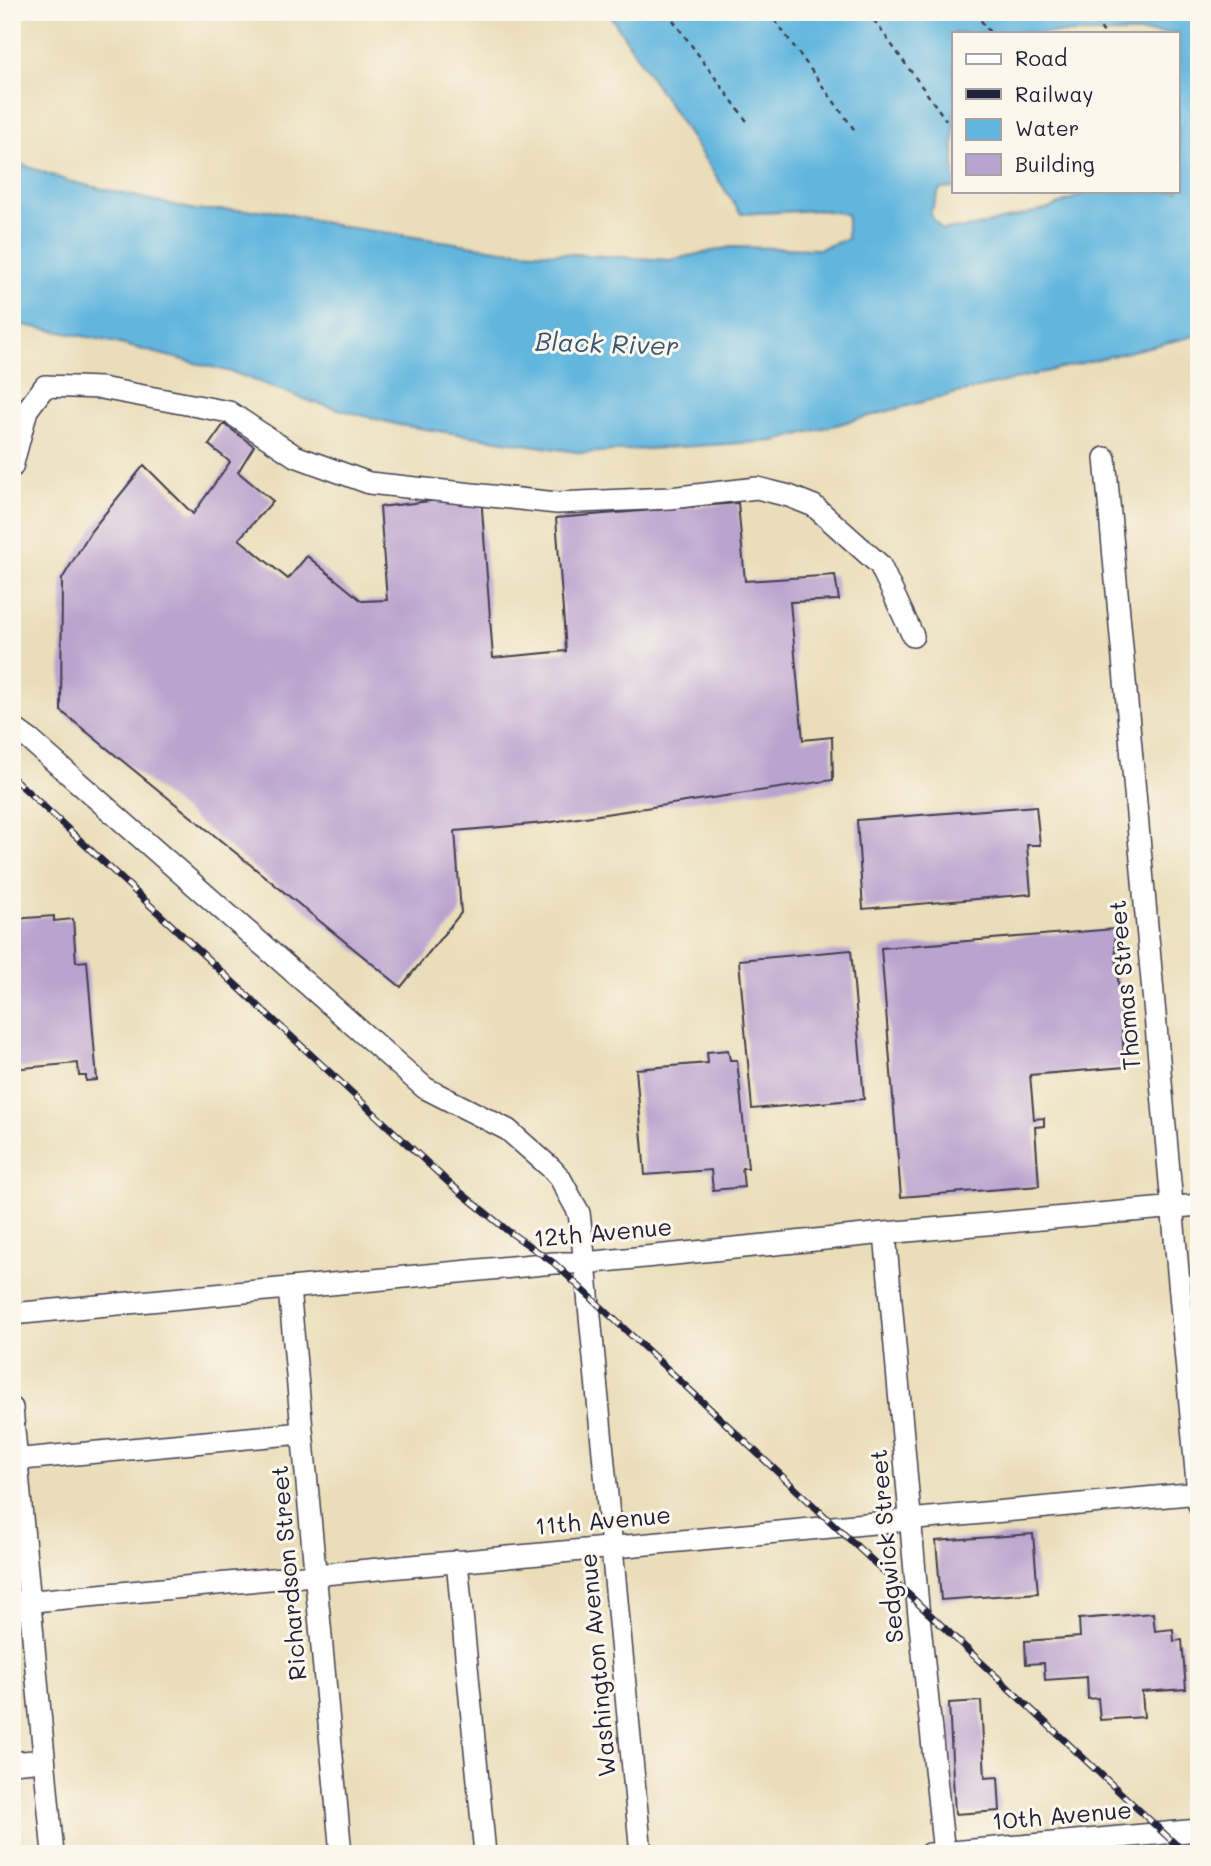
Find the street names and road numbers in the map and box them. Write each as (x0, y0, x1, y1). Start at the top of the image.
street label: Thomas Street (1101, 899, 1146, 1072)
street label: 12th Avenue (532, 1210, 673, 1253)
street label: Sedgwick Street (862, 1448, 909, 1644)
street label: Richardson Street (263, 1464, 312, 1682)
street label: 11th Avenue (534, 1498, 672, 1541)
street label: Washington Avenue (571, 1552, 622, 1778)
street label: 10th Avenue (991, 1793, 1133, 1836)

